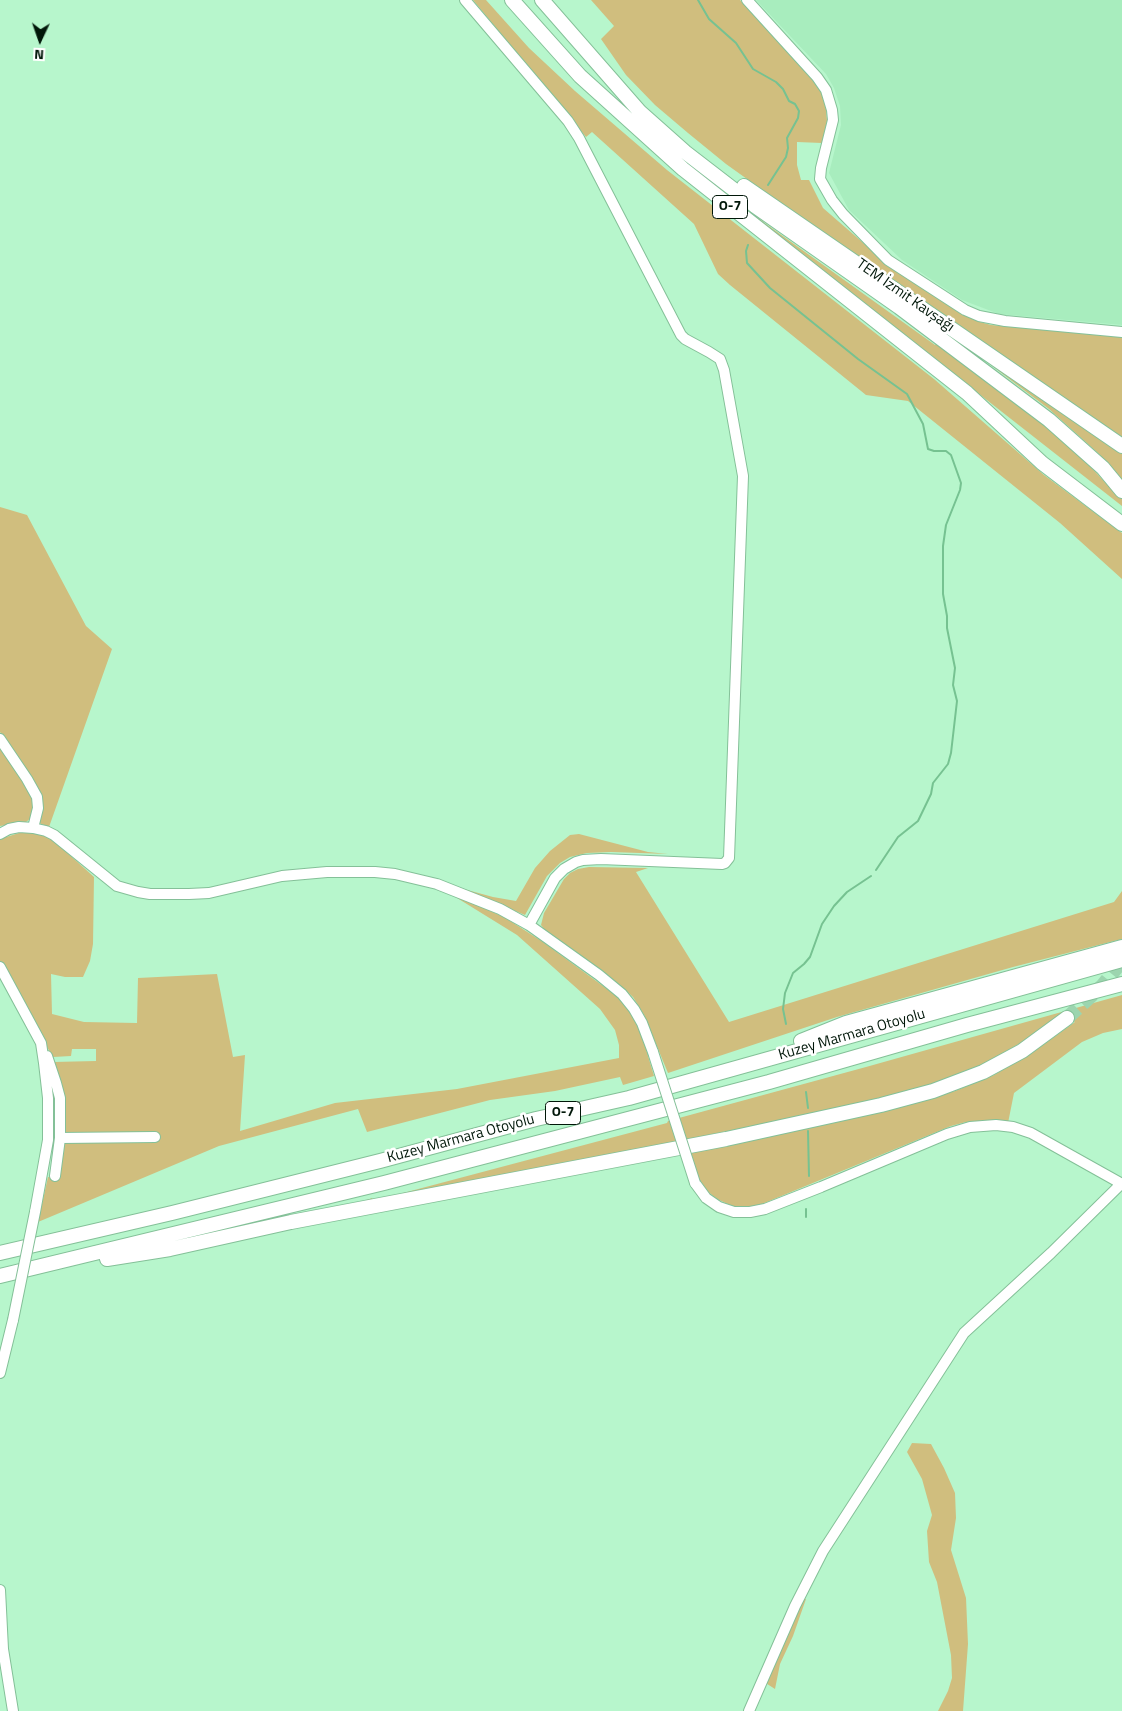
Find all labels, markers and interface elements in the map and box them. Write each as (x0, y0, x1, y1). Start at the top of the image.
north arrow (15, 15, 65, 65)
text: N (34, 45, 45, 66)
road number: O-7 (712, 196, 748, 218)
street label: TEM İzmit Kavşağı (853, 255, 957, 337)
street label: Kuzey Marmara Otoyolu (777, 1005, 927, 1065)
road number: O-7 (546, 1102, 580, 1124)
street label: Kuzey Marmara Otoyolu (385, 1111, 537, 1167)

